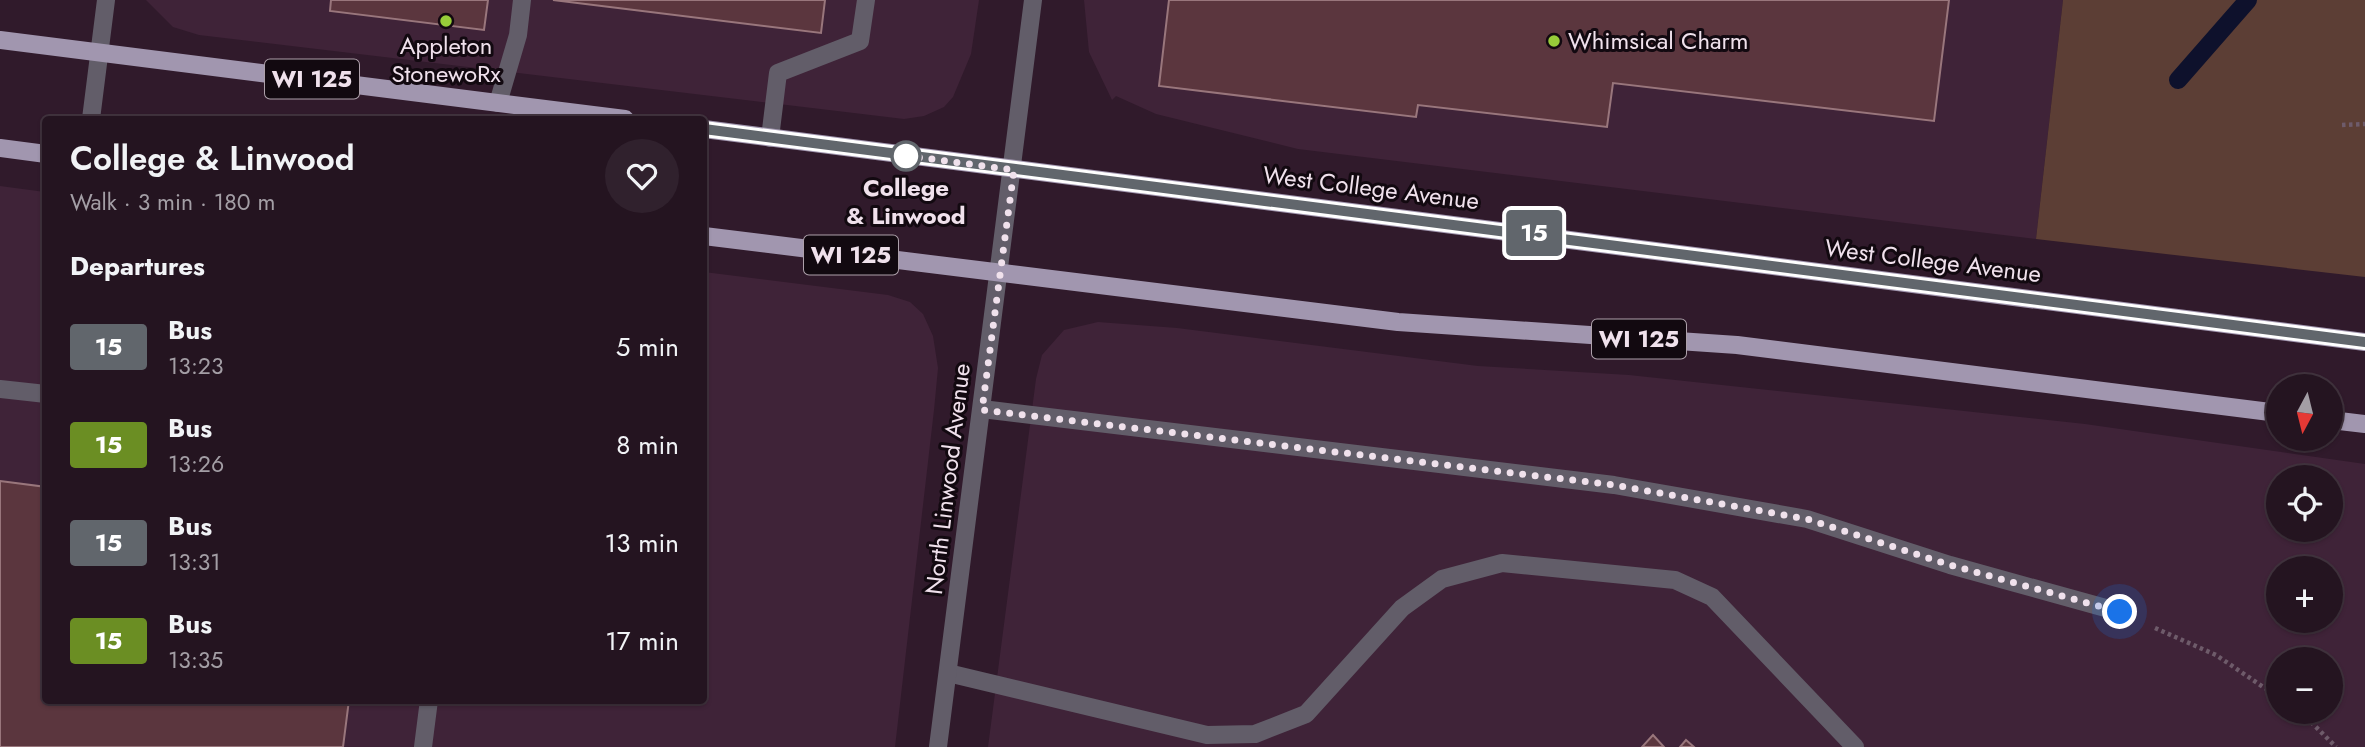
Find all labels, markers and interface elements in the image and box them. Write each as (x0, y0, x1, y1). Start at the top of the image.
marker: Appleton StonewoRx (438, 13, 454, 29)
place label: Whimsical Charm (1568, 23, 1749, 58)
place label: Appleton StonewoRx (391, 28, 502, 91)
marker: Whimsical Charm (1546, 33, 1562, 49)
road number: WI 125 (265, 60, 359, 99)
text: College & Linwood (70, 135, 355, 182)
button: heart (605, 139, 679, 213)
marker: College & Linwood (891, 141, 921, 171)
street label: West College Avenue (1261, 157, 1481, 218)
place label: College & Linwood (846, 170, 966, 233)
text: Walk · 3 min · 180 m (70, 185, 275, 219)
line badge: 15 (1502, 210, 1566, 256)
text: 15 (1520, 215, 1548, 250)
street label: West College Avenue (1823, 230, 2043, 291)
road number: WI 125 (804, 236, 898, 274)
text: Departures (70, 247, 205, 285)
text: Bus (168, 311, 212, 349)
road number: WI 125 (1592, 320, 1686, 358)
text: 5 min (616, 328, 679, 366)
text: 15 (95, 329, 122, 364)
text: 13:23 (168, 349, 223, 383)
street label: North Linwood Avenue (916, 361, 979, 597)
north arrow (2266, 374, 2343, 452)
map controls (2266, 374, 2343, 724)
text: Bus (168, 409, 212, 447)
text: 8 min (616, 426, 679, 464)
text: 15 (95, 427, 122, 462)
text: 13:26 (168, 447, 224, 481)
button: locate (2266, 465, 2343, 542)
text: Bus (168, 507, 212, 545)
text: 13 min (605, 524, 679, 562)
text: 15 (95, 525, 122, 560)
text: 13:31 (168, 545, 221, 579)
button: + (2266, 556, 2343, 633)
your location (2102, 594, 2137, 629)
text: Bus (168, 605, 212, 643)
text: 17 min (605, 622, 679, 660)
text: 15 (95, 623, 122, 658)
text: 13:35 (168, 643, 223, 677)
button: − (2266, 647, 2343, 724)

